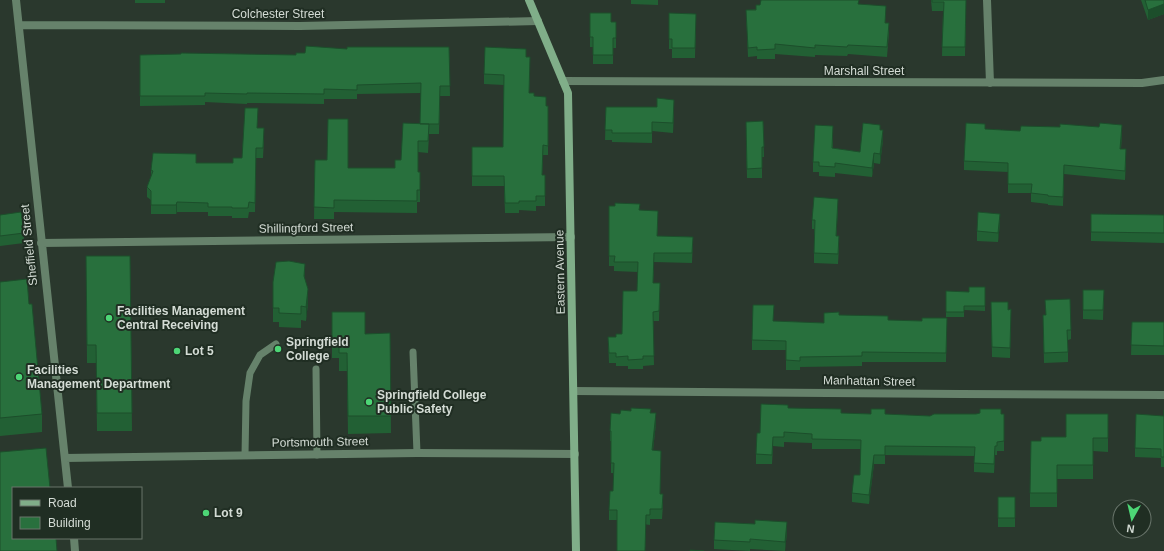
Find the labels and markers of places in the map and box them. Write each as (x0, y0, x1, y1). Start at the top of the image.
place label: Facilities Management Central Receiving (117, 304, 245, 332)
marker: Facilities Management Central Receiving (104, 313, 114, 323)
place label: Springfield College (286, 335, 349, 363)
place label: Lot 5 (185, 344, 214, 358)
marker: Springfield College (273, 344, 283, 354)
marker: Lot 5 (172, 346, 182, 356)
place label: Facilities Management Department (27, 363, 170, 391)
marker: Facilities Management Department (14, 372, 24, 382)
place label: Springfield College Public Safety (377, 388, 487, 416)
marker: Springfield College Public Safety (364, 397, 374, 407)
place label: Lot 9 (214, 506, 243, 520)
marker: Lot 9 (201, 508, 211, 518)

